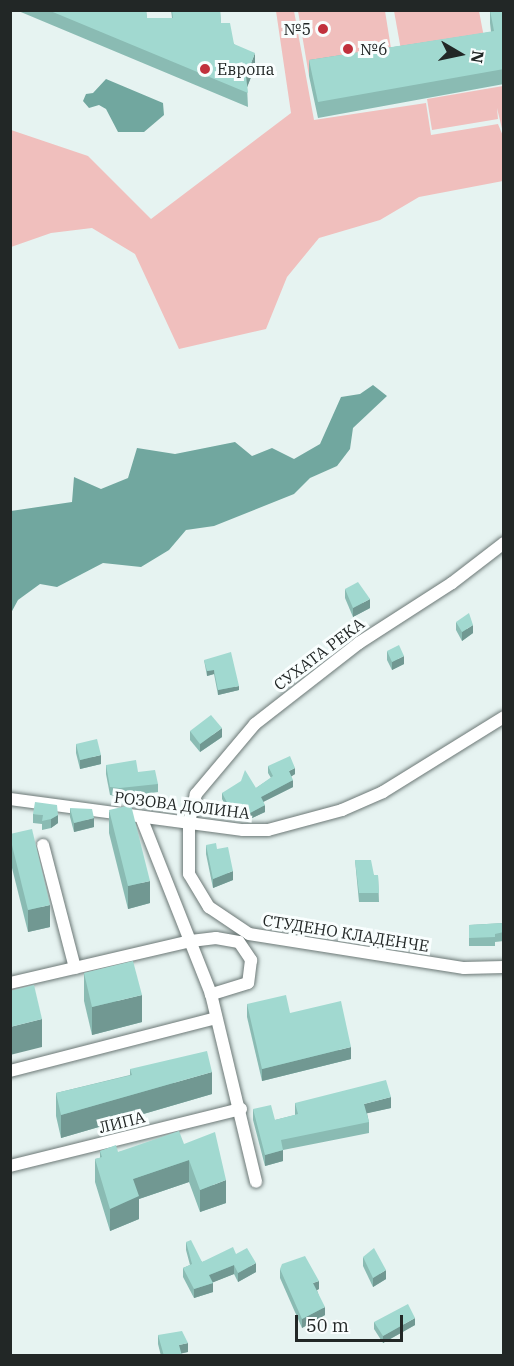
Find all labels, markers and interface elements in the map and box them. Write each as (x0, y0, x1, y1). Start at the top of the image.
place label: №5 (284, 19, 311, 39)
marker: №5 (316, 22, 330, 36)
north arrow (430, 24, 490, 84)
place label: №6 (360, 39, 387, 59)
marker: №6 (341, 42, 355, 56)
text: N (467, 49, 489, 65)
place label: Европа (217, 59, 275, 79)
marker: Европа (198, 62, 212, 76)
street label: СУХАТА РЕКА (270, 614, 368, 694)
street label: РОЗОВА ДОЛИНА (113, 787, 251, 823)
street label: СТУДЕНО КЛАДЕНЧЕ (261, 910, 431, 956)
street label: ЛИПА (97, 1107, 147, 1137)
scale bar (298, 1303, 406, 1341)
text: 50 m (306, 1314, 349, 1337)

